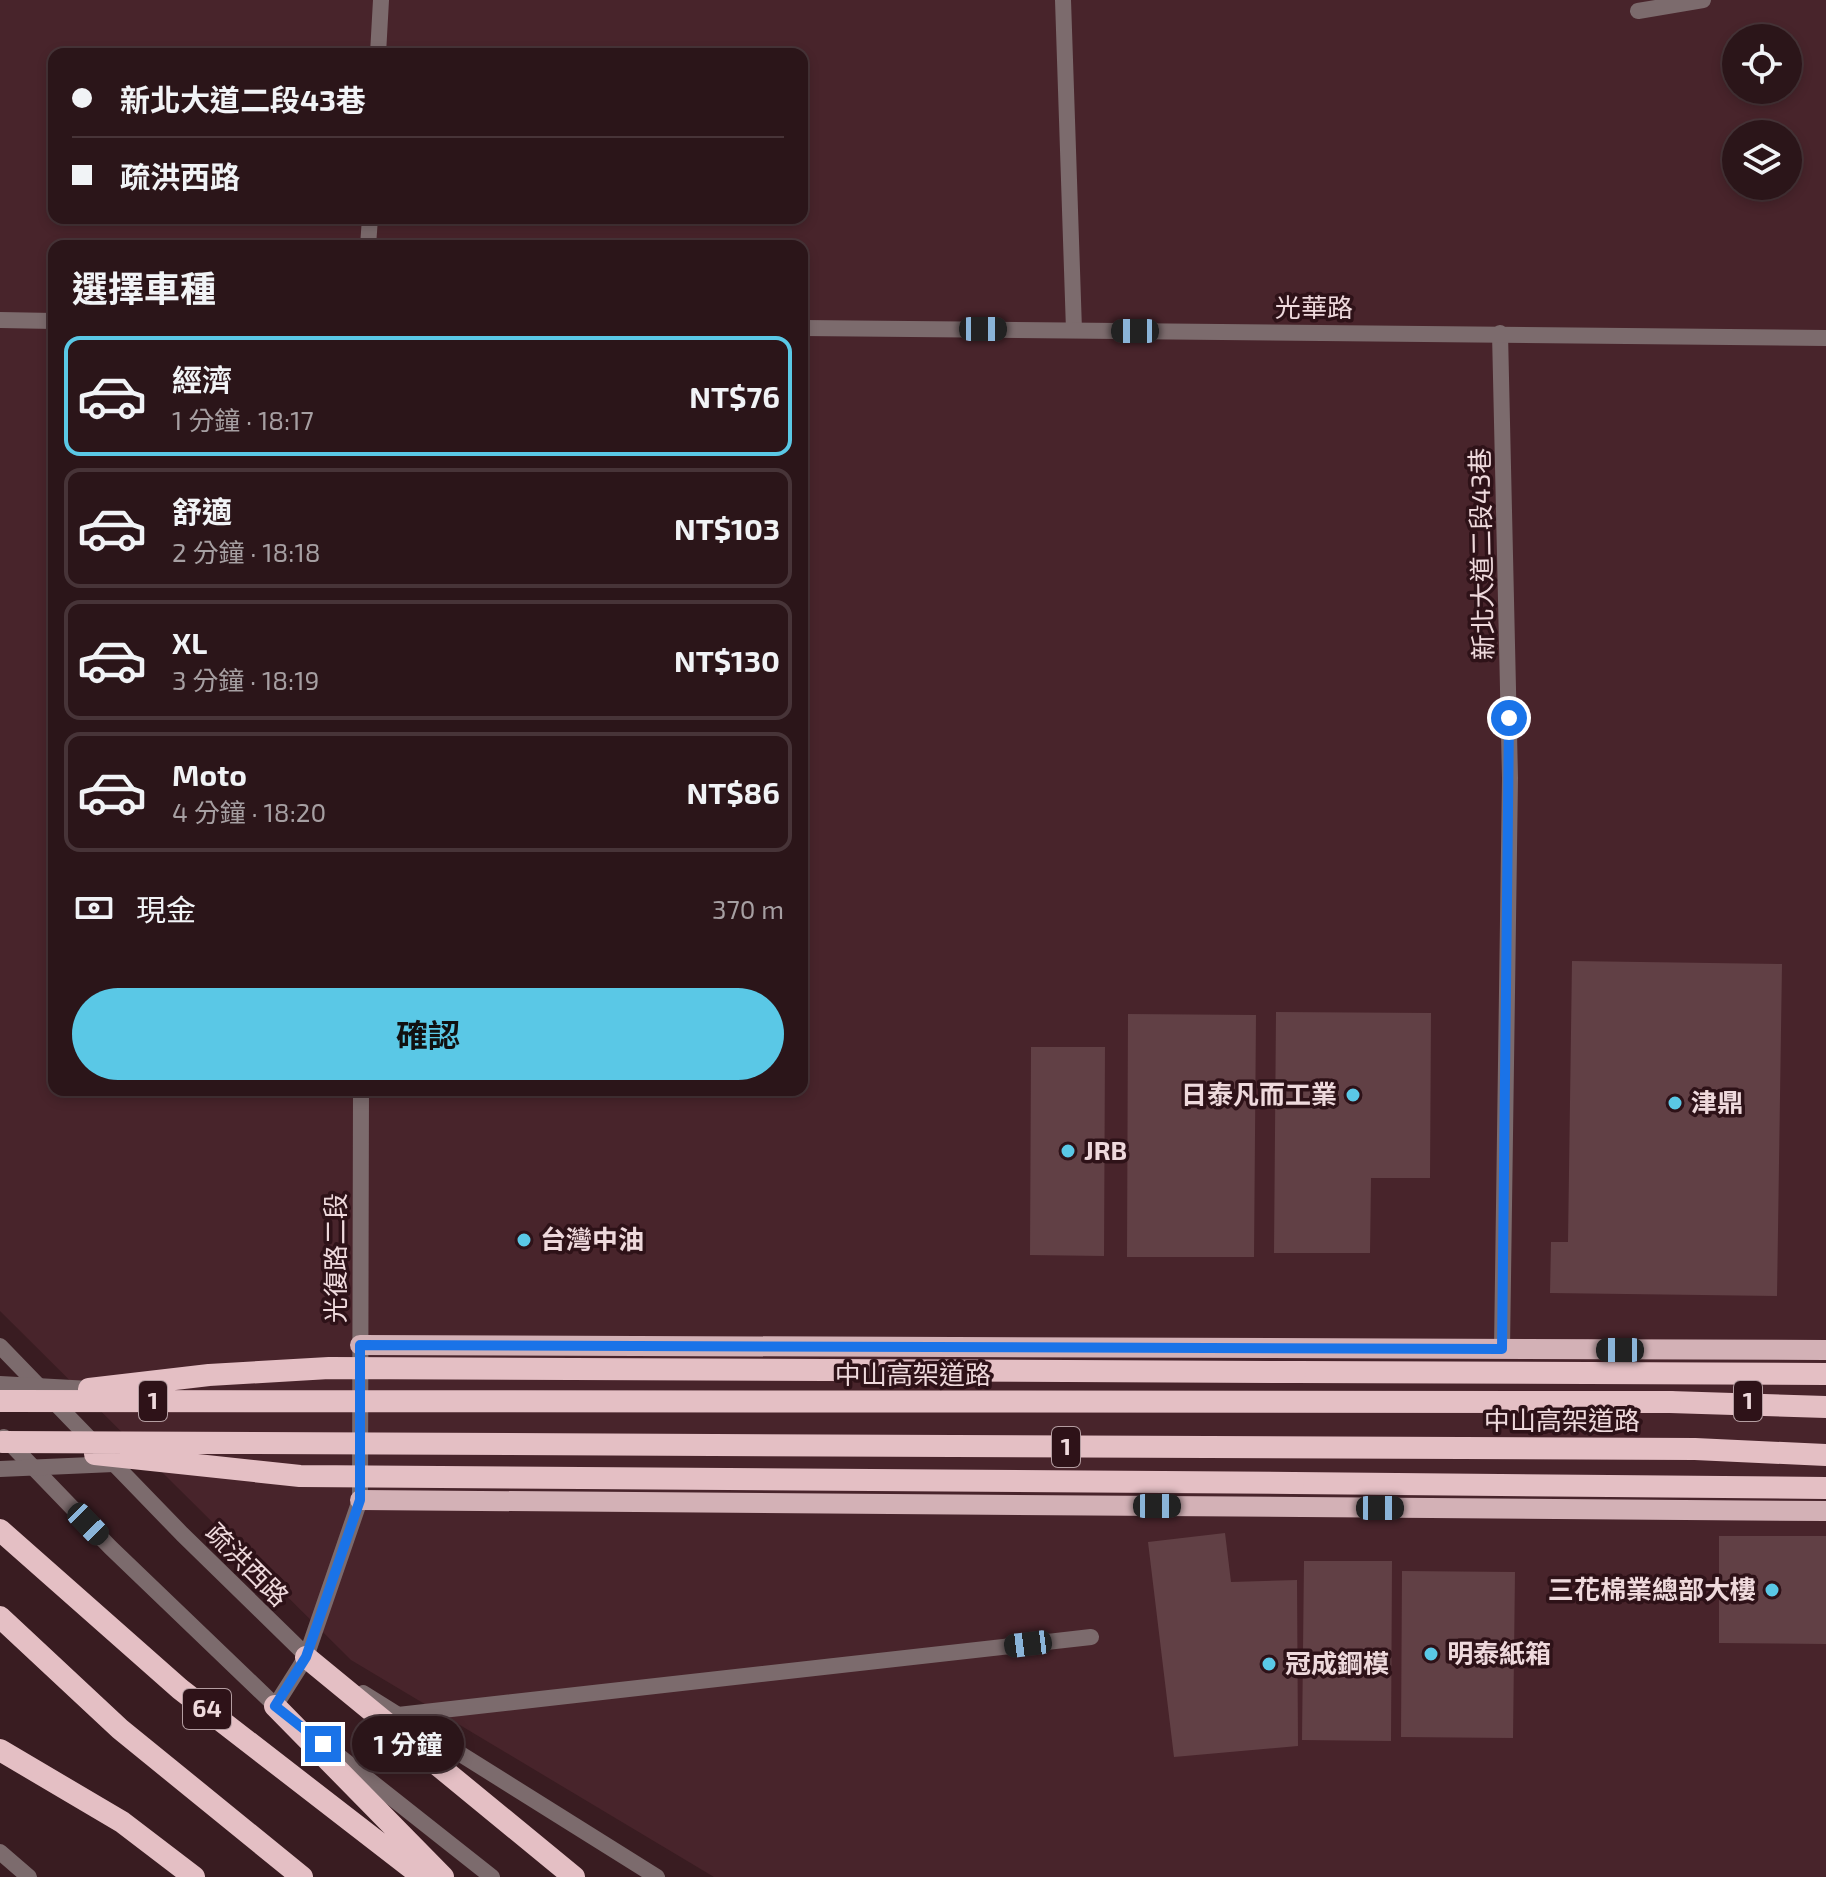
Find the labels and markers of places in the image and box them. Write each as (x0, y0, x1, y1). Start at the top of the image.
place label: 日泰凡而工業 (1181, 1078, 1337, 1109)
marker: 日泰凡而工業 (1344, 1086, 1362, 1104)
place label: 津鼎 (1691, 1086, 1743, 1117)
marker: 津鼎 (1666, 1094, 1684, 1112)
place label: JRB (1084, 1134, 1127, 1165)
marker: JRB (1059, 1142, 1077, 1160)
place label: 台灣中油 (540, 1223, 644, 1254)
marker: 台灣中油 (515, 1231, 533, 1249)
place label: 三花棉業總部大樓 (1548, 1573, 1756, 1604)
marker: 三花棉業總部大樓 (1763, 1581, 1781, 1599)
place label: 明泰紙箱 (1447, 1637, 1551, 1668)
marker: 明泰紙箱 (1422, 1645, 1440, 1663)
place label: 冠成鋼模 (1285, 1647, 1389, 1678)
marker: 冠成鋼模 (1260, 1655, 1278, 1673)

